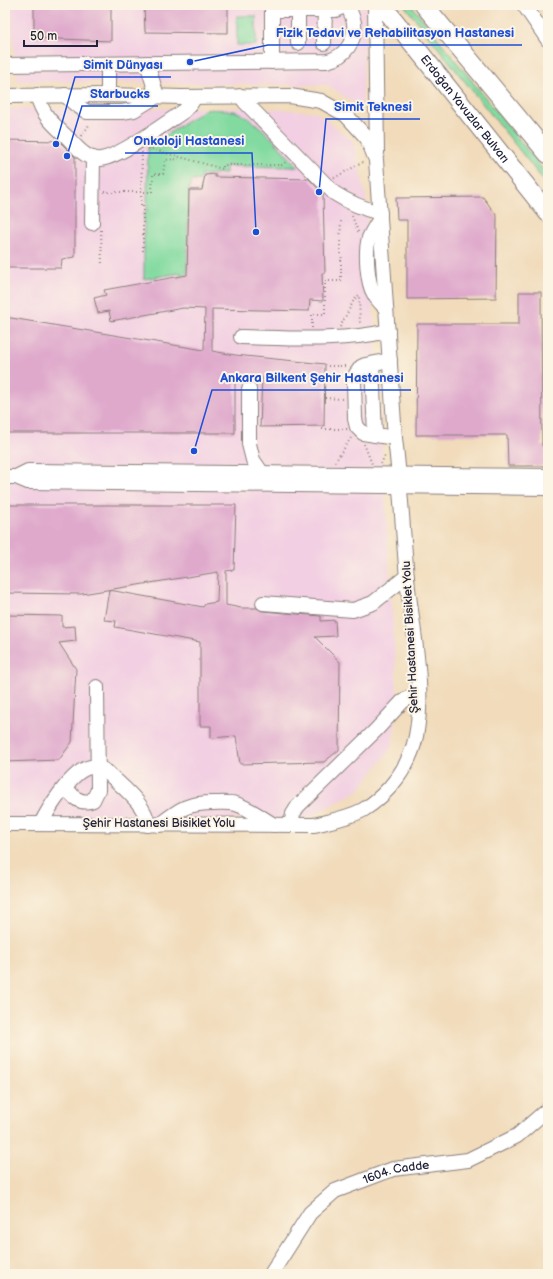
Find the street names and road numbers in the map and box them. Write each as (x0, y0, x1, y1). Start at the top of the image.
street label: Erdoğan Yavuzlar Bulvarı (417, 52, 512, 166)
street label: Şehir Hastanesi Bisiklet Yolu (399, 560, 422, 714)
street label: Şehir Hastanesi Bisiklet Yolu (83, 816, 235, 831)
street label: 1604. Cadde (361, 1158, 430, 1188)

